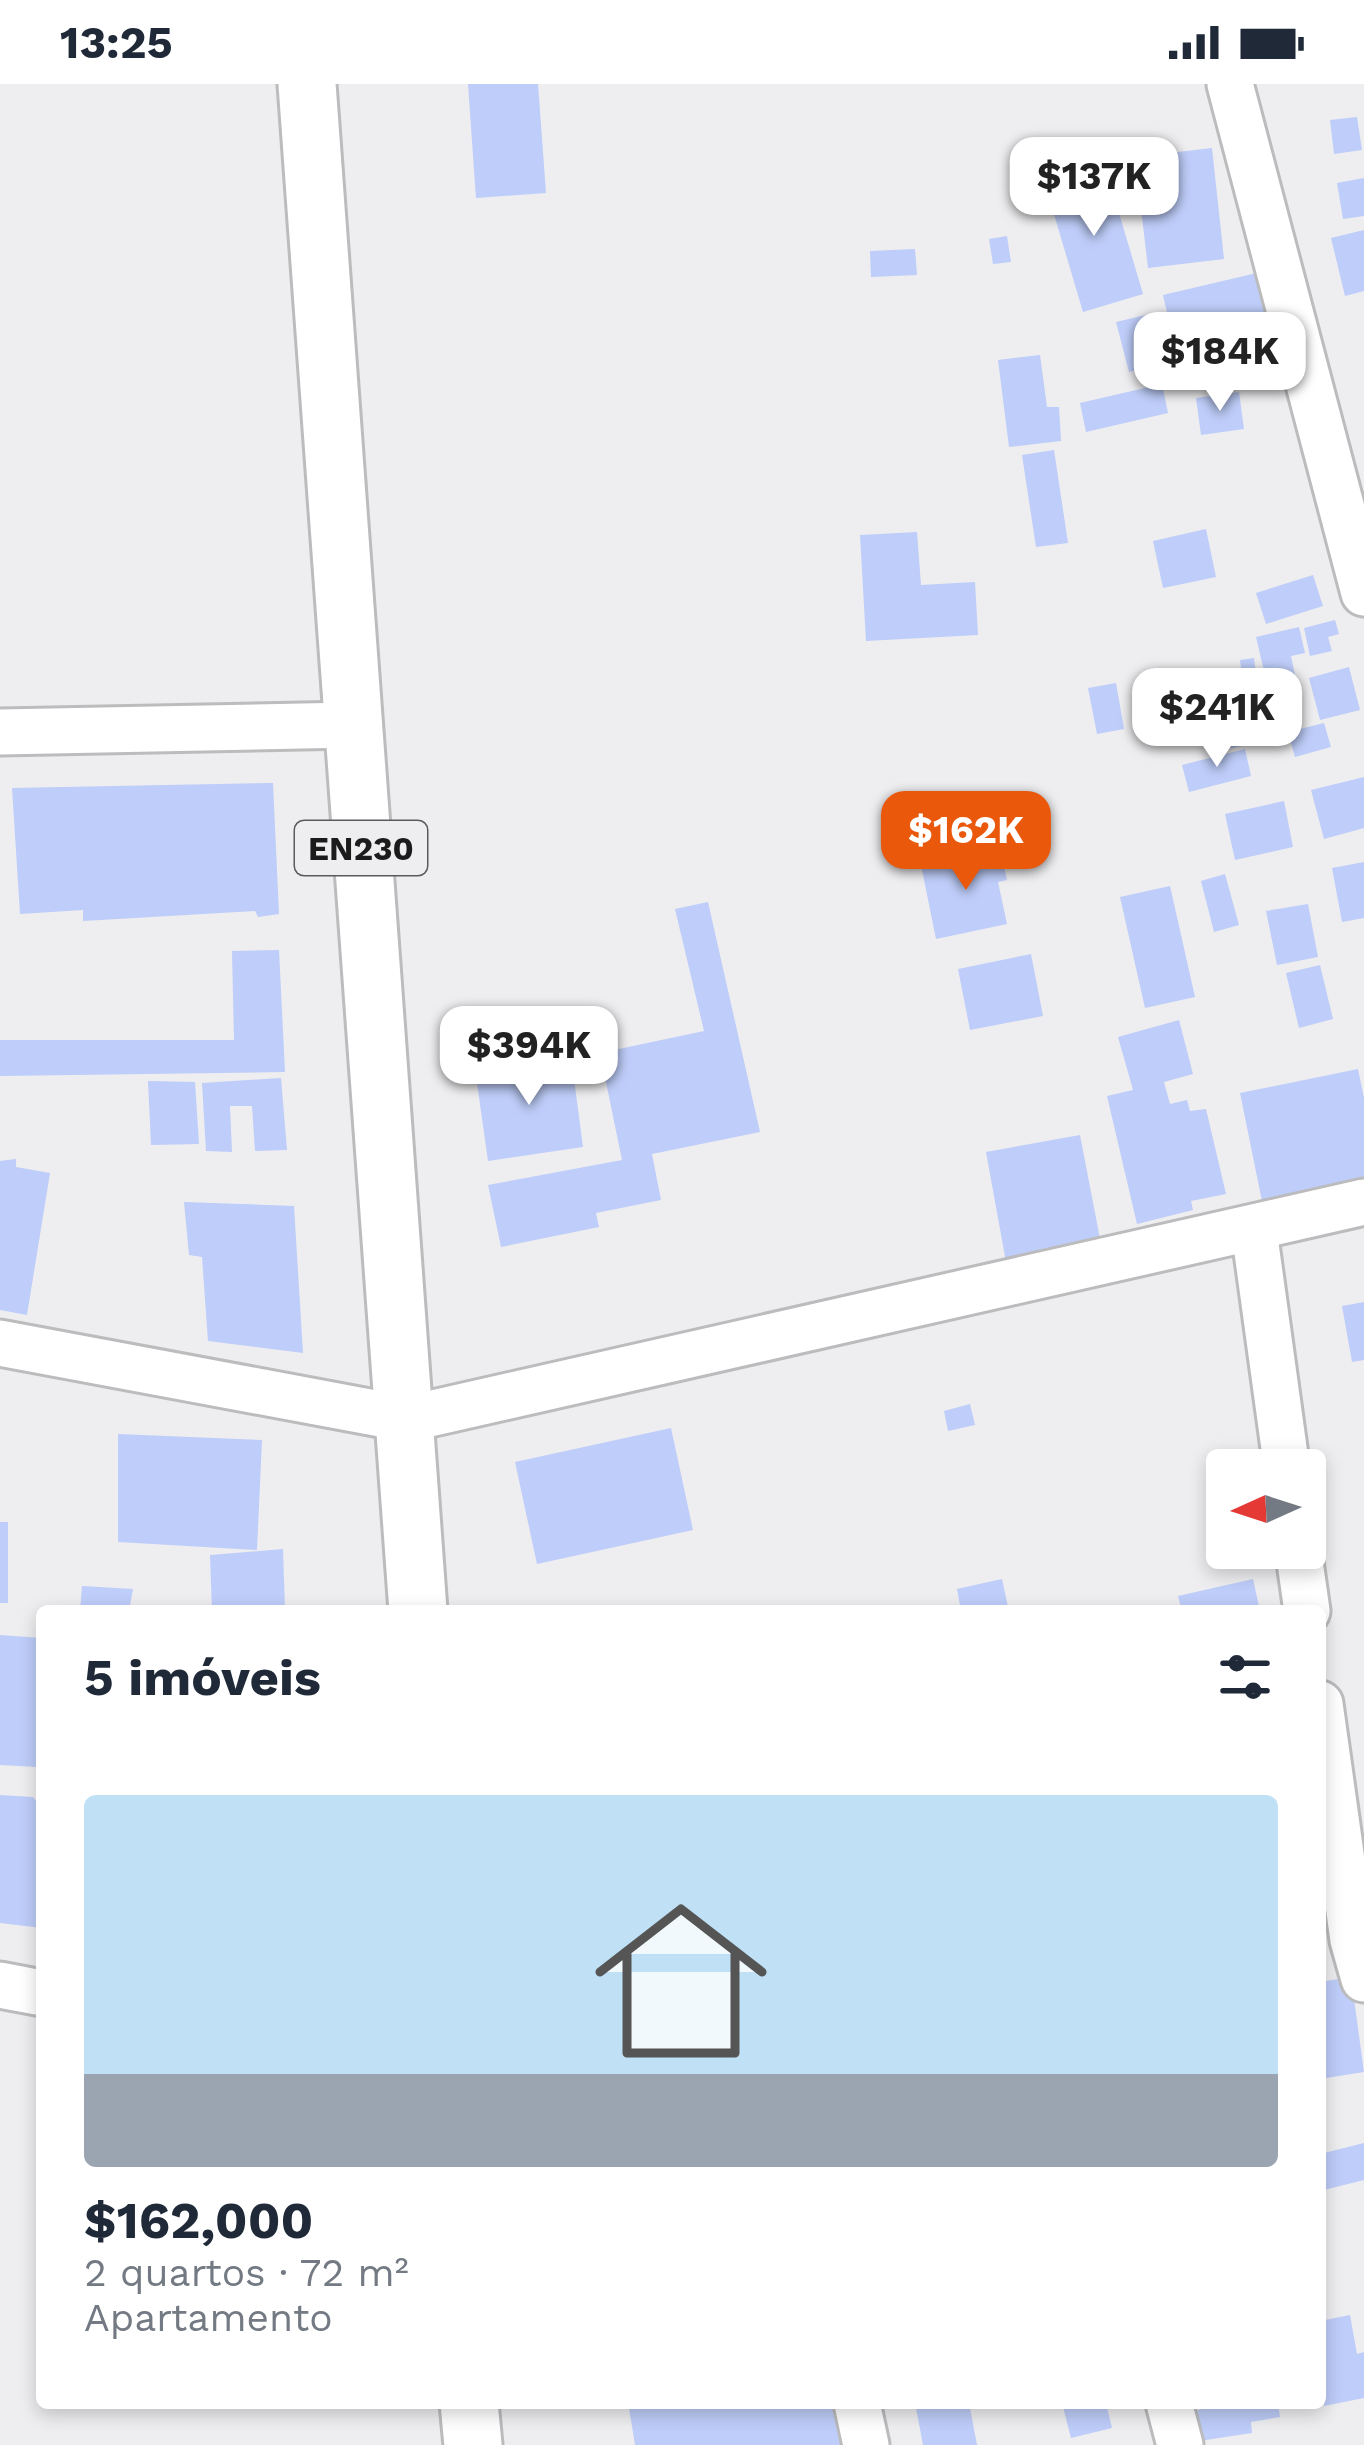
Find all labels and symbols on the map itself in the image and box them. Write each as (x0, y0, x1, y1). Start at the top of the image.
pin: $137K (1010, 137, 1178, 239)
pin: $184K (1136, 312, 1304, 414)
pin: $241K (1133, 668, 1301, 770)
pin: $162K (882, 791, 1050, 893)
road number: EN230 (295, 821, 427, 875)
pin: $394K (445, 1006, 613, 1108)
north arrow (1206, 1449, 1326, 1569)

